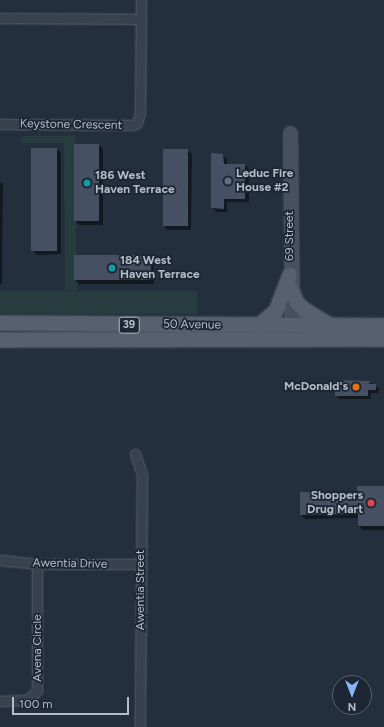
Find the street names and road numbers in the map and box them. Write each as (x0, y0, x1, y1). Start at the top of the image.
street label: Keystone Crescent (20, 117, 122, 133)
street label: 69 Street (283, 211, 297, 261)
road number: 39 (118, 316, 140, 334)
street label: 50 Avenue (163, 317, 221, 333)
street label: Awentia Street (134, 550, 148, 630)
street label: Awentia Drive (33, 556, 107, 572)
street label: Avena Circle (31, 614, 45, 682)

